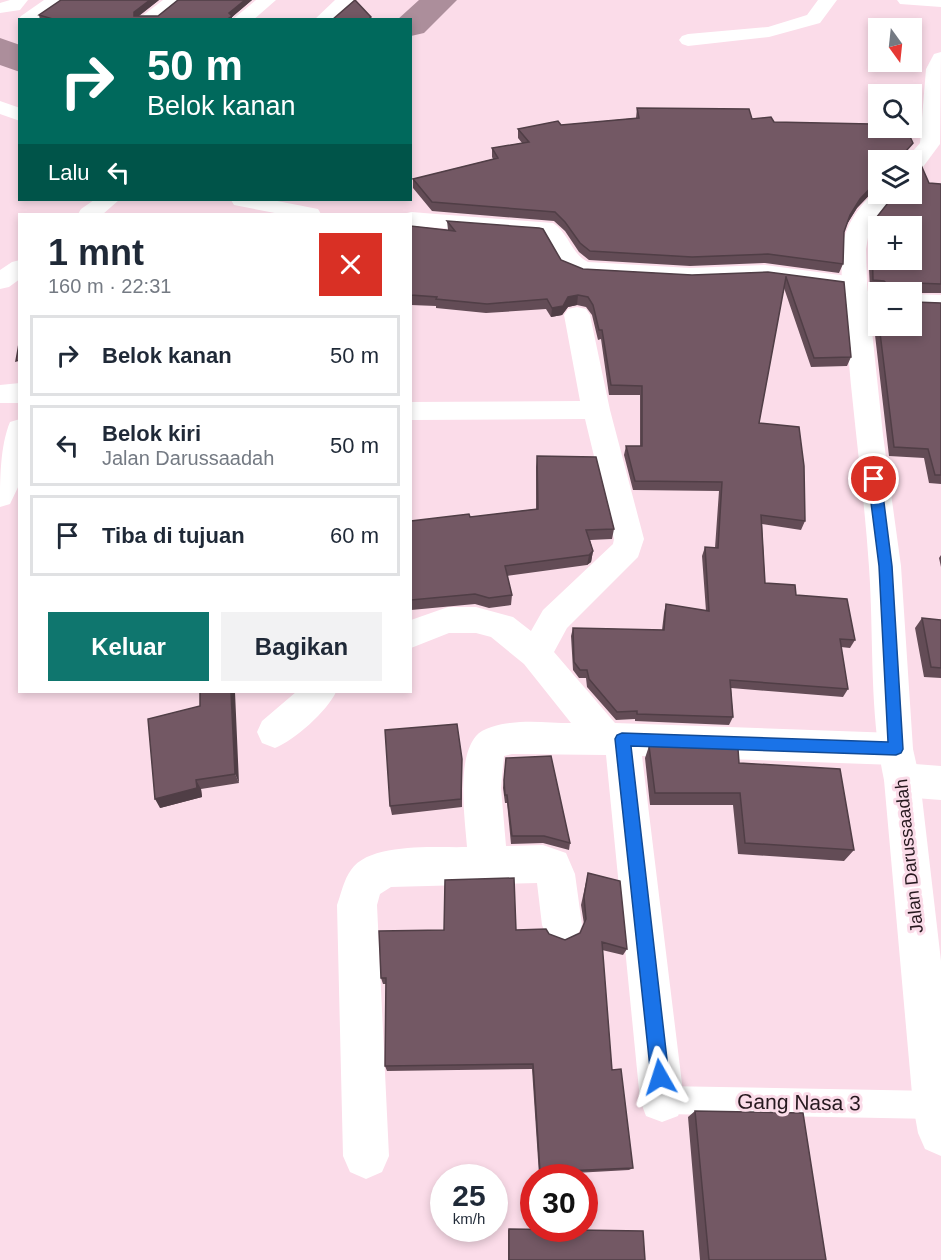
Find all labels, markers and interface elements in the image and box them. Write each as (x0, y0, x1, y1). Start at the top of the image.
north arrow (868, 18, 922, 72)
map controls (868, 18, 922, 336)
icon: right (48, 42, 126, 120)
text: 50 m (147, 42, 243, 89)
button: search (868, 84, 922, 138)
text: Belok kanan (147, 91, 296, 121)
button: layers (868, 150, 922, 204)
icon: left (102, 156, 135, 189)
text: Lalu (48, 160, 90, 185)
button: + (868, 216, 922, 270)
text: 1 mnt (48, 232, 144, 273)
button: close (319, 233, 382, 296)
text: 160 m · 22:31 (48, 275, 171, 297)
button: − (868, 282, 922, 336)
icon: right (51, 339, 84, 372)
text: Belok kanan (102, 343, 232, 368)
text: 50 m (330, 343, 379, 368)
text: Belok kiri (102, 421, 201, 446)
icon: left (51, 429, 84, 462)
text: 50 m (330, 433, 379, 458)
text: Jalan Darussaadah (102, 447, 274, 469)
pin (848, 453, 899, 504)
icon: arrive (857, 462, 890, 495)
icon: arrive (51, 519, 84, 552)
text: Tiba di tujuan (102, 523, 245, 548)
text: 60 m (330, 523, 379, 548)
button: Keluar (48, 612, 209, 681)
button: Bagikan (221, 612, 382, 681)
street label: Jalan Darussaadah (891, 778, 927, 934)
position arrow (628, 1045, 692, 1109)
street label: Gang Nasa 3 (737, 1089, 861, 1115)
speed limit sign: 30 (520, 1164, 598, 1242)
text: 25 (452, 1179, 486, 1212)
text: km/h (453, 1210, 485, 1227)

